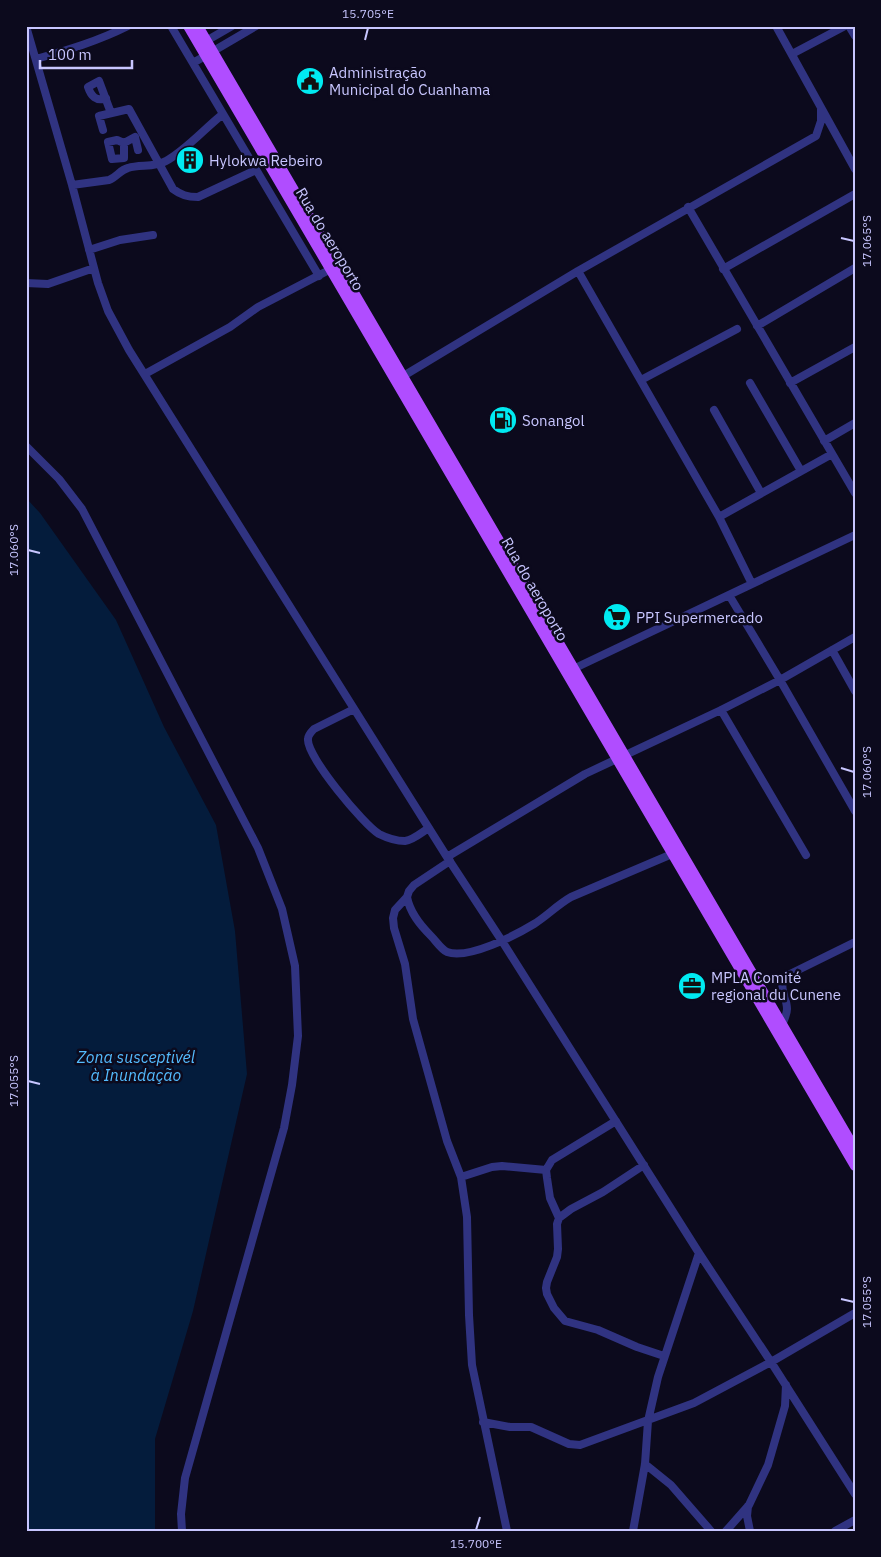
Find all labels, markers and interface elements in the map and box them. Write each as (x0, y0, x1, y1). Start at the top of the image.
text: 15.705°E (342, 6, 394, 21)
scale bar (40, 38, 132, 70)
text: 100 m (48, 45, 92, 64)
place label: Administração Municipal do Cuanhama (329, 63, 490, 99)
public building icon: Administração Municipal do Cuanhama (295, 66, 325, 96)
building icon: Hylokwa Rebeiro (175, 145, 205, 175)
place label: Hylokwa Rebeiro (209, 151, 323, 170)
street label: Rua do aeroporto (292, 184, 368, 294)
text: 17.065°S (859, 215, 874, 267)
fuel station icon: Sonangol (488, 405, 518, 435)
place label: Sonangol (522, 411, 584, 430)
text: 17.060°S (6, 524, 21, 576)
street label: Rua do aeroporto (498, 534, 572, 644)
supermarket icon: PPI Supermercado (602, 602, 632, 632)
place label: PPI Supermercado (636, 608, 763, 627)
text: 17.060°S (859, 746, 874, 798)
place label: MPLA Comité regional du Cunene (711, 968, 841, 1004)
office icon: MPLA Comité regional du Cunene (677, 971, 707, 1001)
water label: Zona susceptivél à Inundação (76, 1047, 196, 1085)
text: 17.055°S (6, 1055, 21, 1107)
text: 17.055°S (859, 1276, 874, 1328)
text: 15.700°E (450, 1536, 502, 1551)

